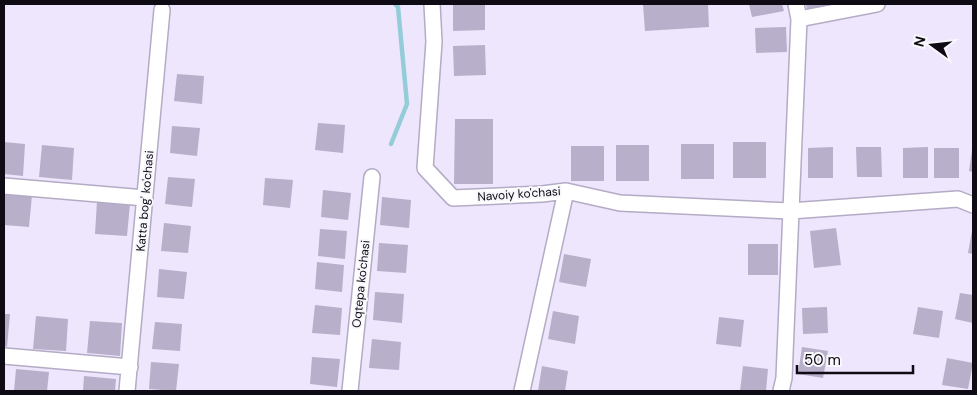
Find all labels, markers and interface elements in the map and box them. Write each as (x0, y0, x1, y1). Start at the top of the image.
north arrow (907, 20, 957, 70)
text: N (909, 34, 929, 49)
street label: Katta bog' ko'chasi (133, 150, 157, 252)
street label: Navoiy ko'chasi (477, 183, 561, 205)
street label: Oqtepa ko'chasi (348, 239, 374, 329)
scale bar (797, 342, 913, 374)
text: 50 m (804, 350, 841, 370)

